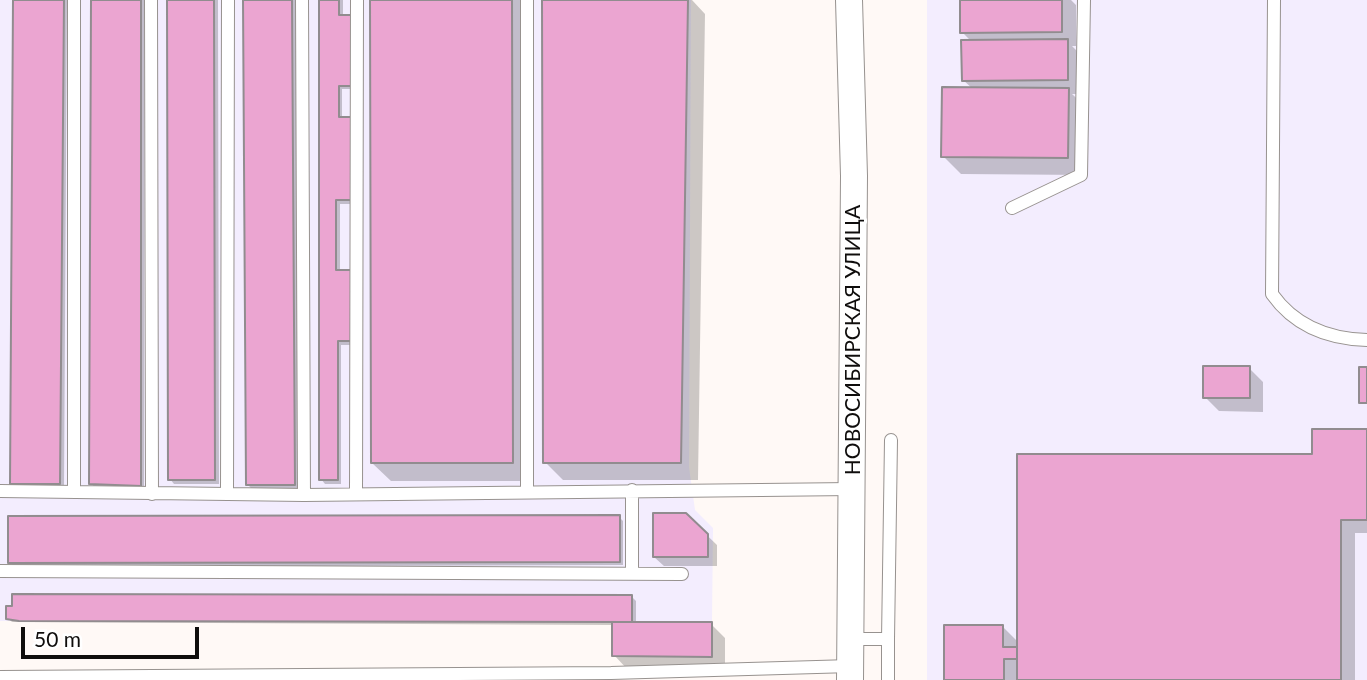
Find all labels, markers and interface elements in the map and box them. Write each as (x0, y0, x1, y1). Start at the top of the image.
street label: НОВОСИБИРСКАЯ УЛИЦА (840, 205, 866, 475)
scale bar (24, 614, 203, 658)
text: 50 m (34, 626, 81, 651)

